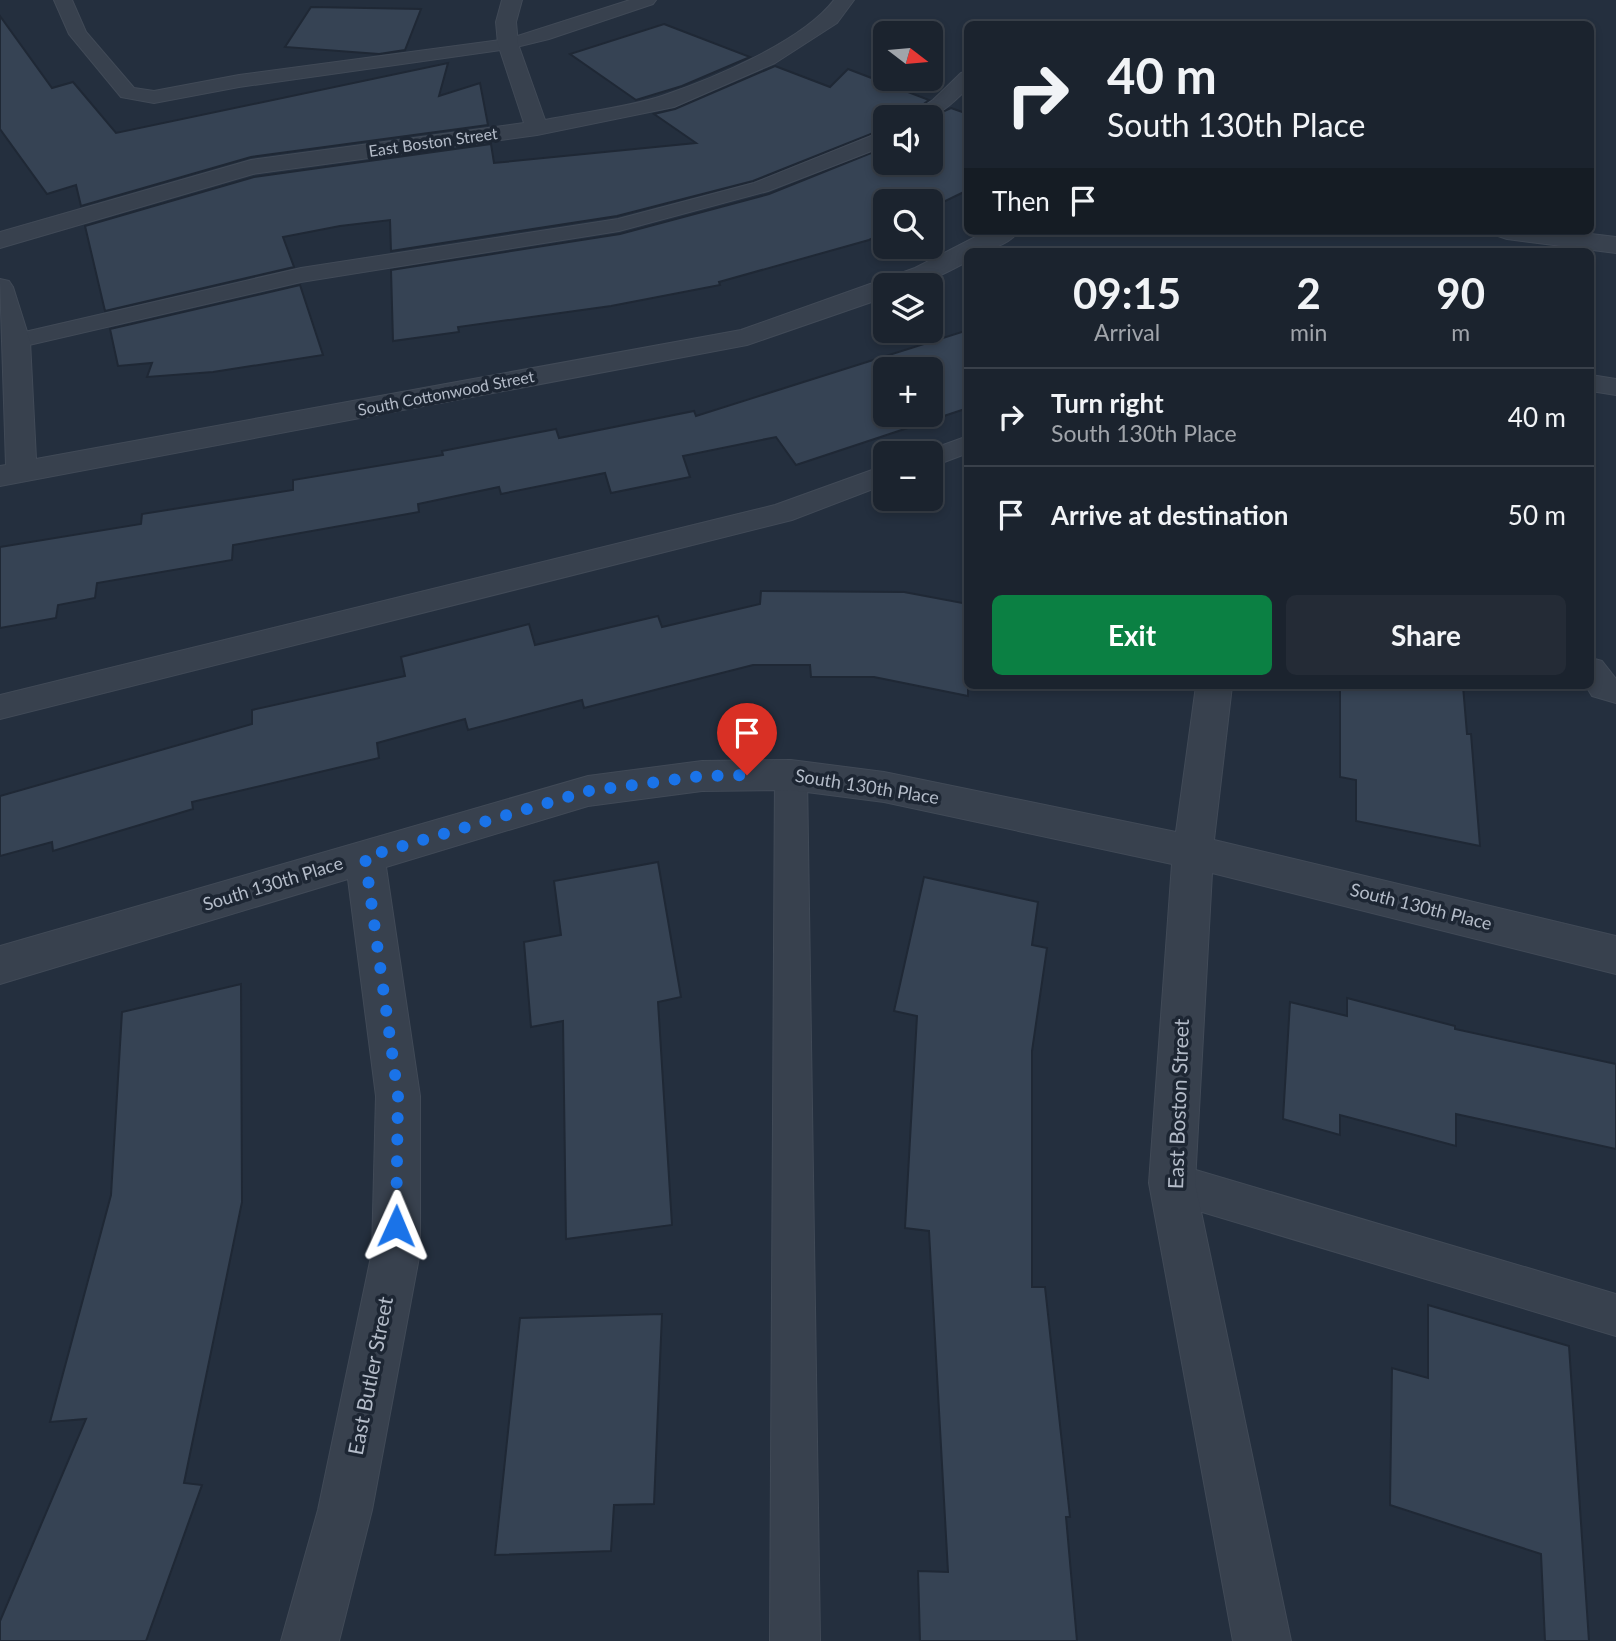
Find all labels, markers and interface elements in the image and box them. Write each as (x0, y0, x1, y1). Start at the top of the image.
north arrow (873, 21, 943, 91)
map controls (873, 21, 943, 511)
text: 40 m (1107, 46, 1217, 104)
icon: right (992, 49, 1083, 140)
button: sound (873, 105, 943, 175)
text: South 130th Place (1107, 105, 1365, 144)
street label: East Boston Street (367, 123, 499, 160)
icon: arrive (1064, 182, 1102, 220)
text: Then (992, 185, 1050, 217)
button: search (873, 189, 943, 259)
text: 09:15 (1073, 268, 1181, 318)
text: 2 (1297, 268, 1321, 318)
text: 90 (1436, 268, 1485, 318)
button: layers (873, 273, 943, 343)
text: Arrival (1094, 318, 1160, 346)
text: min (1290, 318, 1327, 346)
text: m (1451, 318, 1470, 346)
button: + (873, 357, 943, 427)
street label: South Cottonwood Street (356, 366, 536, 419)
text: Turn right (1051, 387, 1164, 419)
icon: right (992, 398, 1030, 436)
text: 40 m (1508, 401, 1566, 433)
text: South 130th Place (1051, 419, 1237, 447)
button: − (873, 441, 943, 511)
icon: arrive (992, 496, 1030, 534)
text: Arrive at destination (1051, 499, 1288, 531)
text: 50 m (1508, 499, 1566, 531)
button: Exit (992, 595, 1272, 675)
button: Share (1286, 595, 1566, 675)
pin (717, 703, 777, 775)
icon: arrive (728, 714, 766, 752)
street label: South 130th Place (794, 764, 941, 808)
street label: South 130th Place (200, 851, 345, 915)
street label: South 130th Place (1348, 878, 1494, 934)
street label: East Boston Street (1162, 1018, 1193, 1190)
position arrow (359, 1189, 433, 1263)
street label: East Butler Street (342, 1294, 397, 1457)

